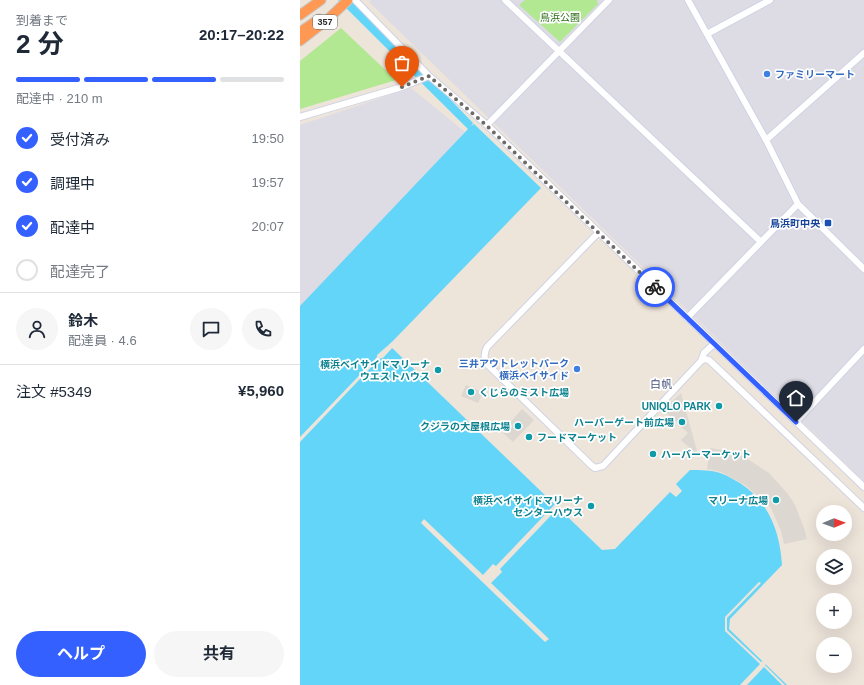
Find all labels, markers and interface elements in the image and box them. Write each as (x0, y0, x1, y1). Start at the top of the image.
park label: 鳥浜公園 (540, 12, 580, 23)
text: 到着まで (16, 13, 68, 28)
road number: 357 (313, 15, 337, 29)
text: 20:17–20:22 (199, 26, 284, 43)
text: 2 分 (16, 29, 64, 59)
pin (385, 46, 419, 87)
icon: bag (391, 52, 413, 74)
marker: ファミリーマート (762, 69, 772, 79)
place label: ファミリーマート (775, 69, 855, 80)
text: 配達中 · 210 m (16, 91, 103, 106)
icon: check (16, 127, 38, 149)
text: 受付済み (50, 131, 110, 148)
text: 19:50 (251, 131, 284, 146)
icon: check (16, 171, 38, 193)
text: 調理中 (50, 175, 95, 192)
text: 19:57 (251, 175, 284, 190)
icon: check (16, 215, 38, 237)
place label: 鳥浜町中央 (770, 218, 821, 229)
marker: 鳥浜町中央 (823, 218, 833, 228)
text: 配達中 (50, 219, 95, 236)
text: 20:07 (251, 219, 284, 234)
text: 配達完了 (50, 263, 110, 280)
courier (635, 267, 675, 307)
icon: bike (644, 276, 666, 298)
button: person (16, 308, 58, 350)
button: chat (190, 308, 232, 350)
button: phone (242, 308, 284, 350)
text: 鈴木 (68, 312, 98, 329)
text: 配達員 · 4.6 (68, 333, 137, 348)
place label: 三井アウトレットパーク 横浜ベイサイド (459, 358, 569, 381)
place label: 横浜ベイサイドマリーナ ウエストハウス (320, 359, 430, 382)
marker: 三井アウトレットパーク 横浜ベイサイド (572, 364, 582, 374)
marker: 横浜ベイサイドマリーナ ウエストハウス (433, 365, 443, 375)
district label: 白帆 (650, 378, 672, 390)
pin (779, 381, 813, 422)
text: ¥5,960 (238, 382, 284, 399)
text: 注文 #5349 (16, 383, 92, 400)
marker: くじらのミスト広場 (466, 387, 476, 397)
place label: くじらのミスト広場 (479, 387, 569, 398)
icon: home (785, 387, 807, 409)
place label: UNIQLO PARK (642, 401, 712, 412)
marker: UNIQLO PARK (714, 401, 724, 411)
place label: ハーバーゲート前広場 (574, 417, 674, 428)
marker: ハーバーゲート前広場 (677, 417, 687, 427)
place label: クジラの大屋根広場 (420, 421, 510, 432)
marker: クジラの大屋根広場 (513, 421, 523, 431)
marker: フードマーケット (524, 432, 534, 442)
place label: フードマーケット (537, 432, 617, 443)
marker: ハーバーマーケット (648, 449, 658, 459)
place label: ハーバーマーケット (661, 449, 751, 460)
place label: 横浜ベイサイドマリーナ センターハウス (473, 495, 583, 518)
place label: マリーナ広場 (708, 495, 768, 506)
marker: マリーナ広場 (771, 495, 781, 505)
marker: 横浜ベイサイドマリーナ センターハウス (586, 501, 596, 511)
north arrow (816, 505, 852, 541)
map controls (816, 505, 852, 673)
button: layers (816, 549, 852, 585)
button: + (816, 593, 852, 629)
button: ヘルプ (16, 631, 146, 677)
button: 共有 (154, 631, 284, 677)
button: − (816, 637, 852, 673)

